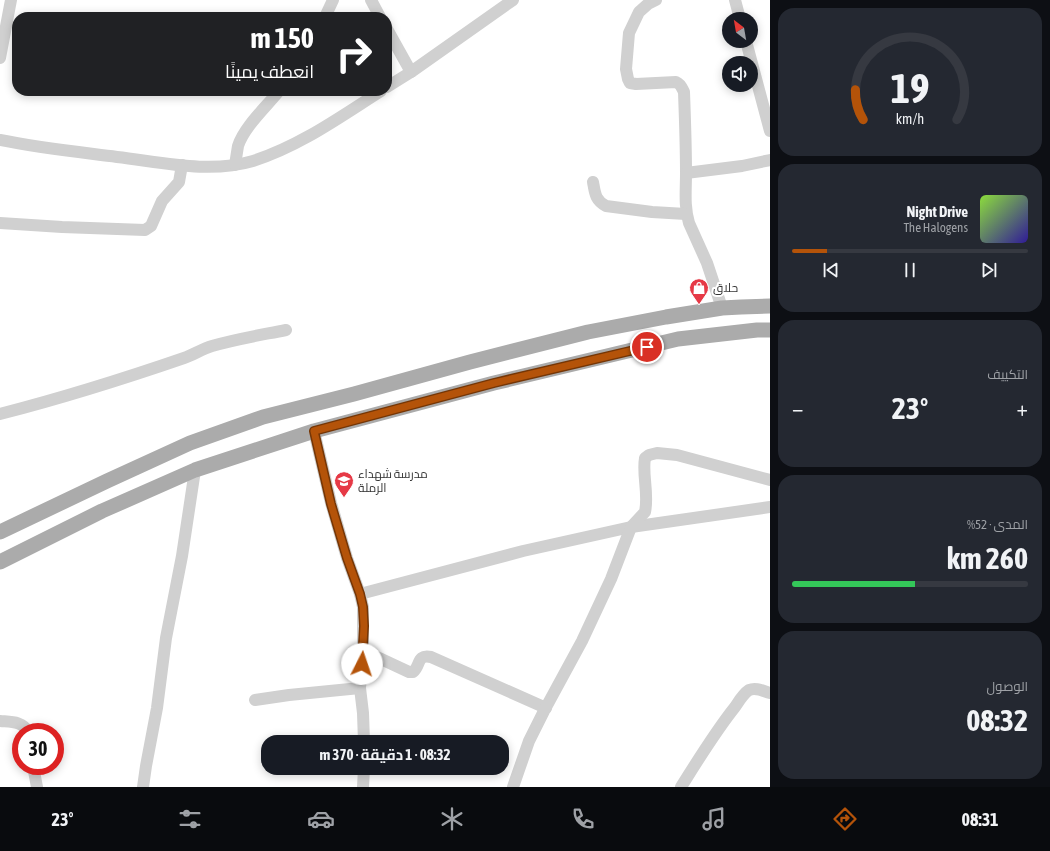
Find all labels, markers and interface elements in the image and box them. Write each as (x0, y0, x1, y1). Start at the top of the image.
north arrow (722, 12, 758, 48)
map controls (722, 12, 758, 92)
text: 150 m (251, 22, 314, 54)
icon: right (328, 28, 380, 80)
button: sound (722, 56, 758, 92)
text: انعطف يمينًا (225, 61, 314, 82)
text: 19 (890, 64, 930, 112)
text: km/h (896, 110, 924, 126)
text: Night Drive (906, 203, 968, 220)
text: The Halogens (903, 220, 968, 235)
icon: previous (820, 259, 842, 281)
icon: pause (899, 259, 921, 281)
icon: next (978, 259, 1000, 281)
shop icon: حلاق (688, 277, 710, 305)
place label: حلاق (713, 281, 738, 295)
pin (630, 330, 664, 364)
icon: arrive (636, 336, 658, 358)
text: التكييف (987, 367, 1028, 382)
text: 23° (892, 391, 928, 425)
text: − (792, 395, 803, 421)
text: + (1017, 395, 1028, 421)
place label: مدرسة شهداء الرملة (358, 467, 428, 495)
school or university icon: مدرسة شهداء الرملة (333, 470, 355, 498)
text: المدى · 52% (967, 517, 1028, 532)
text: 260 km (947, 541, 1028, 575)
position arrow (341, 643, 383, 685)
text: الوصول (987, 679, 1028, 694)
text: 08:32 (966, 703, 1028, 737)
speed limit sign: 30 (12, 723, 64, 775)
text: 08:32 · 1 دقيقة · 370 m (319, 746, 451, 763)
icon: filters (176, 805, 204, 833)
icon: car (307, 805, 335, 833)
icon: climate (438, 805, 466, 833)
icon: phone (569, 805, 597, 833)
icon: music (700, 805, 728, 833)
icon: directions (831, 805, 859, 833)
text: 23° (52, 809, 73, 830)
text: 08:31 (962, 809, 999, 830)

